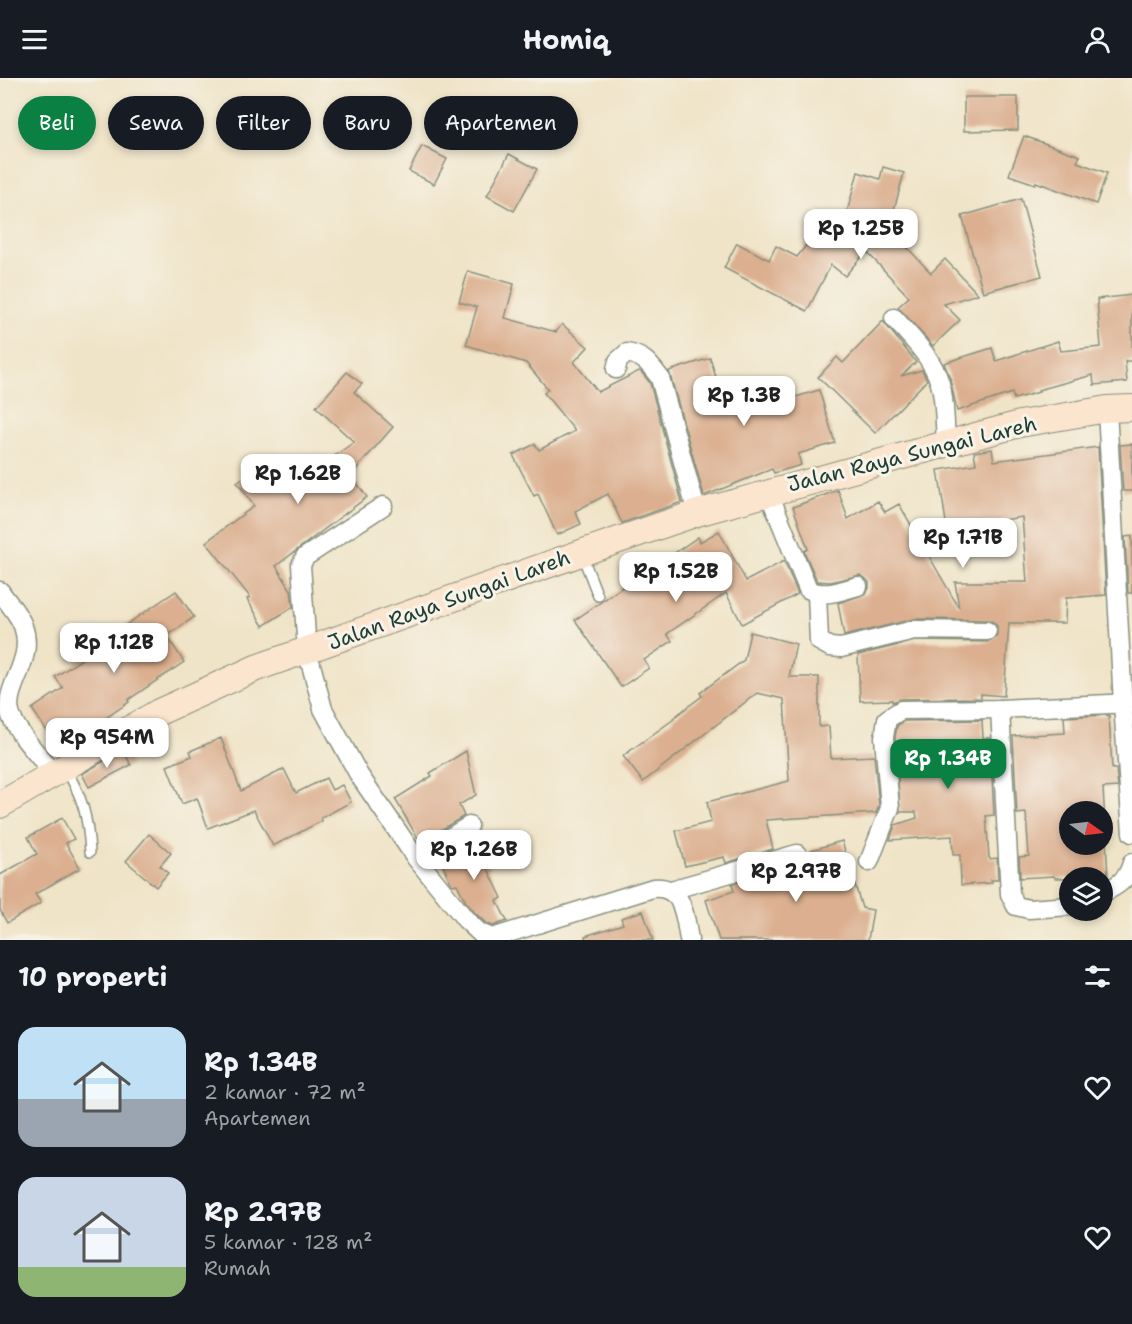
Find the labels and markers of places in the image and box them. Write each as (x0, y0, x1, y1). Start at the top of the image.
pin: Rp 1.25B (799, 209, 923, 260)
pin: Rp 1.3B (689, 376, 799, 427)
pin: Rp 1.62B (236, 454, 360, 505)
pin: Rp 1.71B (901, 518, 1025, 569)
pin: Rp 1.52B (614, 552, 738, 603)
pin: Rp 1.12B (52, 623, 176, 674)
pin: Rp 954M (52, 718, 162, 769)
pin: Rp 1.34B (886, 739, 1010, 790)
pin: Rp 1.26B (412, 830, 536, 881)
pin: Rp 2.97B (734, 852, 858, 903)

